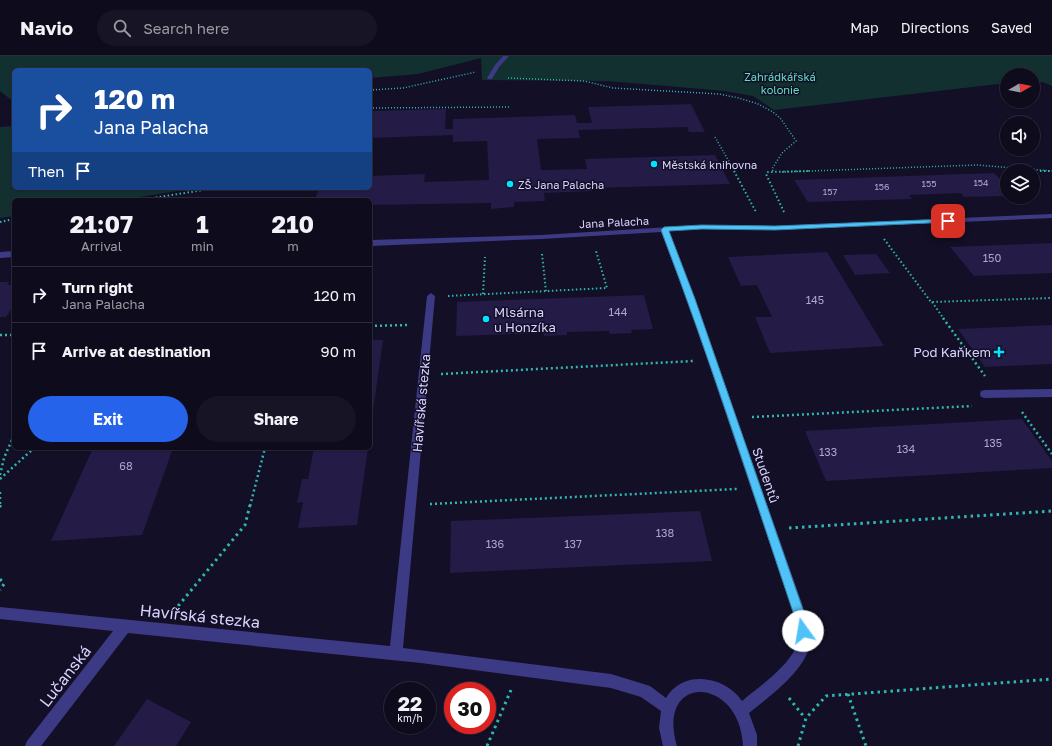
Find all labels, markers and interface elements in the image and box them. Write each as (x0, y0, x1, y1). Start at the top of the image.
search box (97, 10, 377, 46)
text: Navio (20, 16, 73, 39)
icon: search (111, 17, 133, 39)
text: Search here (143, 19, 229, 37)
text: Map (850, 19, 879, 36)
text: Directions (901, 19, 969, 36)
text: Saved (991, 19, 1032, 36)
north arrow (1000, 68, 1040, 108)
map controls (1000, 68, 1040, 204)
park label: Zahrádkářská kolonie (744, 70, 816, 96)
text: 120 m (94, 82, 175, 115)
icon: right (28, 84, 80, 136)
text: Jana Palacha (94, 116, 209, 138)
button: sound (1000, 116, 1040, 156)
place label: Městská knihovna (662, 158, 757, 171)
marker: Městská knihovna (649, 159, 659, 169)
icon: arrive (72, 160, 94, 182)
text: Then (28, 162, 64, 180)
button: layers (1000, 164, 1040, 204)
house number: 154 (973, 177, 989, 188)
place label: ZŠ Jana Palacha (518, 178, 604, 191)
house number: 155 (922, 178, 936, 189)
marker: ZŠ Jana Palacha (505, 179, 515, 189)
house number: 156 (874, 181, 890, 192)
house number: 157 (823, 186, 837, 197)
pin (931, 204, 965, 238)
text: 21:07 (70, 209, 133, 238)
text: 1 (196, 209, 209, 238)
text: 210 (272, 209, 314, 238)
icon: arrive (937, 210, 959, 232)
street label: Jana Palacha (579, 214, 649, 230)
text: Arrival (81, 238, 122, 254)
text: min (191, 238, 214, 254)
text: m (287, 238, 299, 254)
house number: 150 (983, 251, 1001, 264)
text: Turn right (62, 278, 133, 296)
icon: right (28, 284, 50, 306)
text: 120 m (314, 286, 356, 304)
house number: 145 (806, 293, 824, 306)
text: Jana Palacha (62, 296, 145, 312)
place label: Mlsárna u Honzíka (494, 304, 556, 335)
house number: 144 (609, 305, 628, 318)
marker: Mlsárna u Honzíka (481, 314, 491, 324)
icon: arrive (28, 340, 50, 362)
text: Arrive at destination (62, 342, 211, 360)
text: 90 m (321, 342, 356, 360)
place label: Pod Kaňkem (913, 344, 991, 360)
marker: Pod Kaňkem (994, 347, 1004, 357)
street label: Havířská stezka (409, 353, 433, 453)
button: Exit (28, 396, 188, 442)
button: Share (196, 396, 356, 442)
house number: 135 (984, 436, 1002, 449)
house number: 134 (897, 442, 916, 455)
street label: Studentů (749, 445, 783, 505)
house number: 133 (819, 445, 837, 458)
house number: 68 (119, 459, 133, 472)
house number: 138 (656, 526, 675, 539)
house number: 136 (486, 537, 505, 550)
house number: 137 (564, 537, 582, 550)
street label: Havířská stezka (139, 600, 261, 632)
position arrow (782, 610, 824, 652)
street label: Lučanská (35, 641, 95, 711)
speed limit sign: 30 (444, 682, 496, 734)
text: 22 (398, 691, 422, 715)
text: km/h (397, 712, 423, 724)

